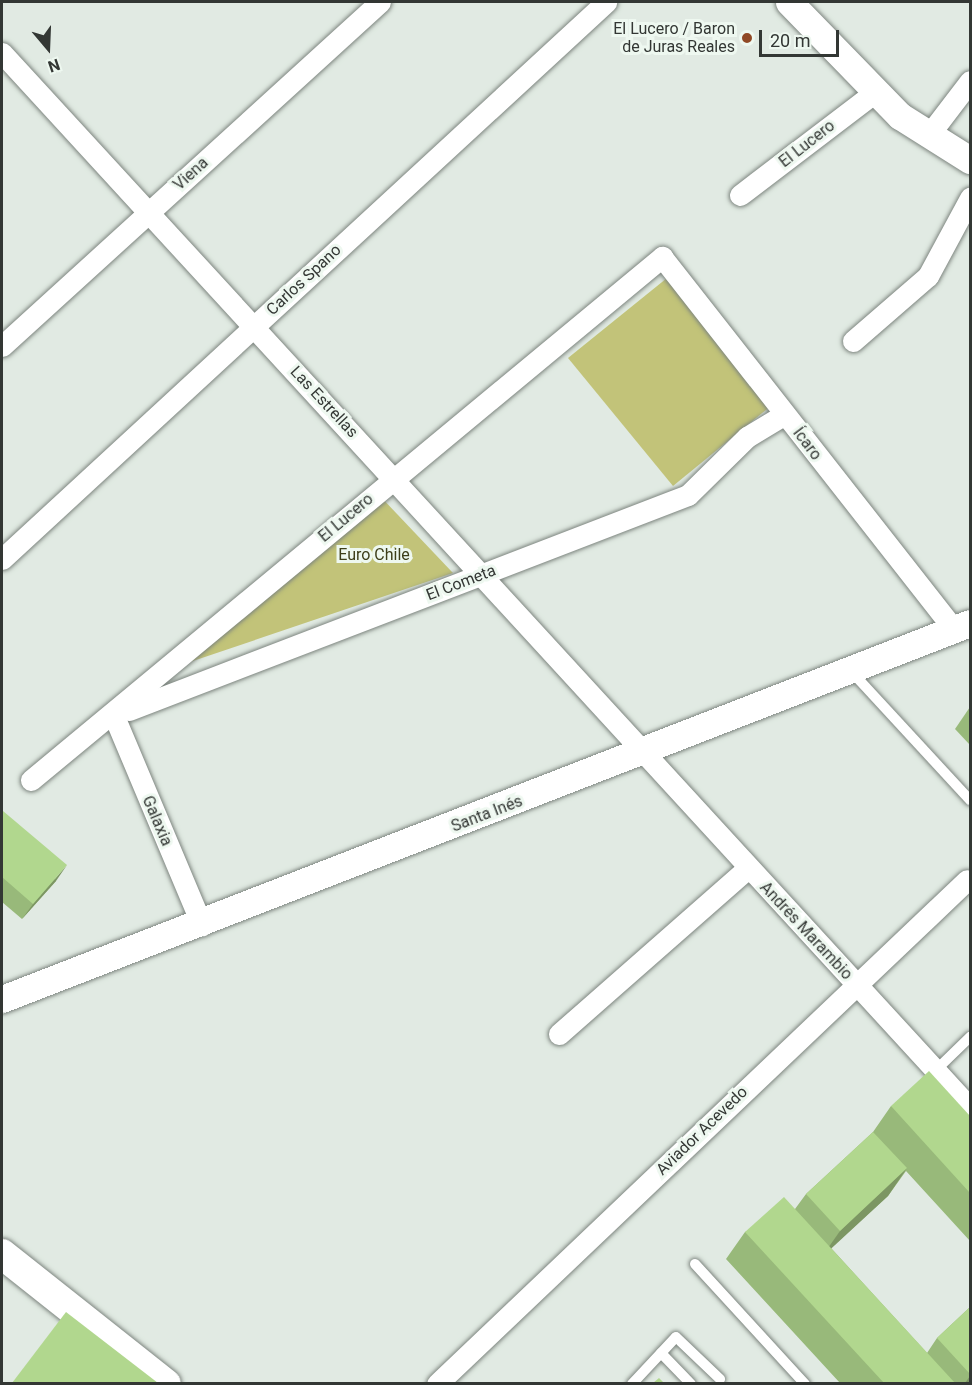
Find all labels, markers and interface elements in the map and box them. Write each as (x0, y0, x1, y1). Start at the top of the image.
north arrow (18, 18, 78, 78)
scale bar (762, 18, 842, 56)
place label: El Lucero / Baron de Juras Reales (613, 19, 735, 57)
text: 20 m (770, 30, 810, 51)
marker: El Lucero / Baron de Juras Reales (740, 31, 754, 45)
text: N (46, 55, 62, 76)
street label: El Lucero (775, 116, 839, 172)
street label: Viena (170, 153, 212, 195)
street label: Carlos Spano (263, 241, 345, 319)
street label: Las Estrellas (286, 362, 362, 442)
street label: Ícaro (789, 424, 825, 464)
street label: El Lucero (315, 490, 377, 546)
park label: Euro Chile (338, 545, 410, 565)
street label: El Cometa (424, 561, 498, 605)
street label: Santa Inés (449, 792, 525, 836)
street label: Galaxia (138, 793, 176, 849)
street label: Andrés Marambio (756, 878, 856, 984)
street label: Aviador Acevedo (652, 1083, 752, 1179)

